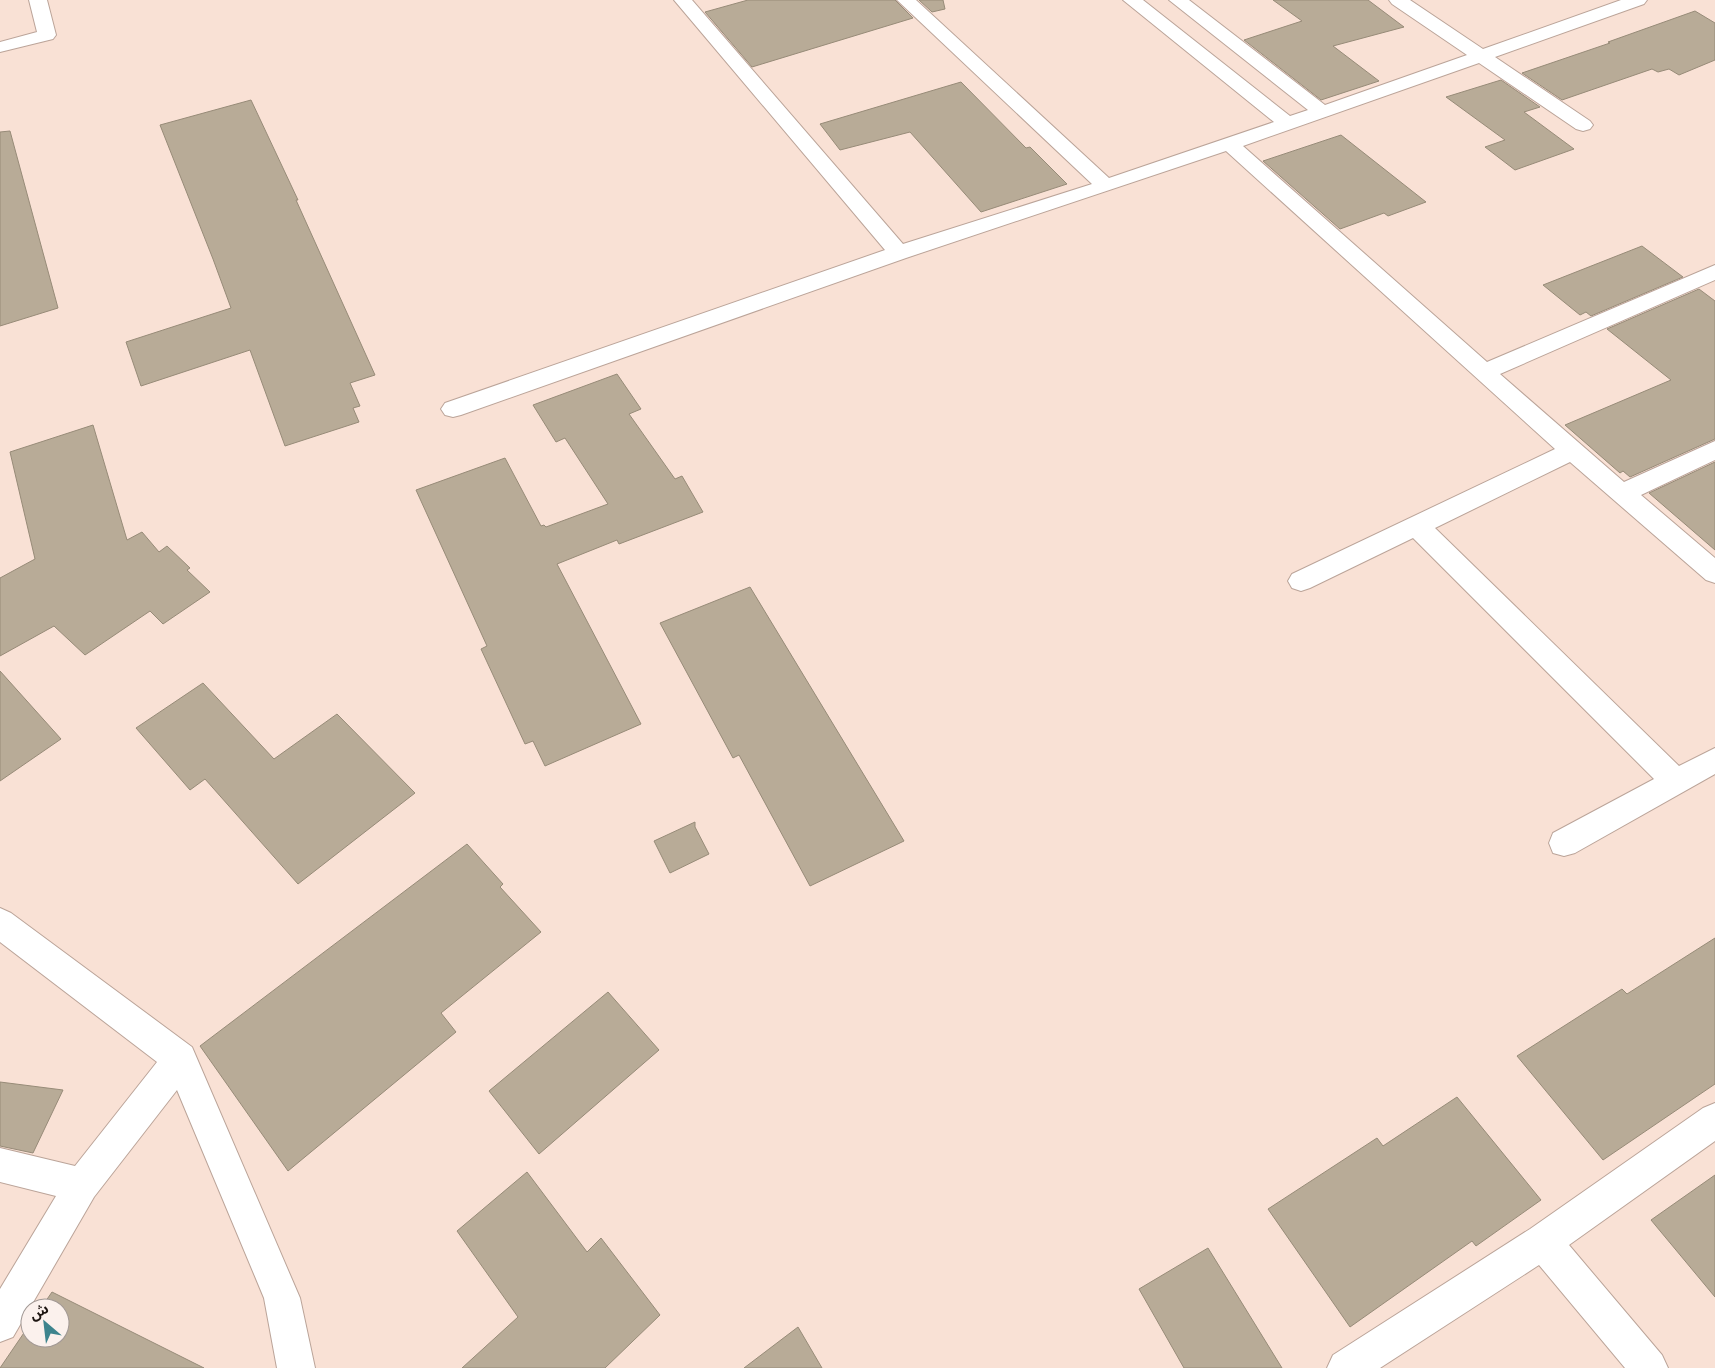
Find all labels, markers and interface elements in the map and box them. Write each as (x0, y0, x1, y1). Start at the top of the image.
north arrow (20, 1298, 70, 1348)
text: ش (26, 1299, 52, 1324)

